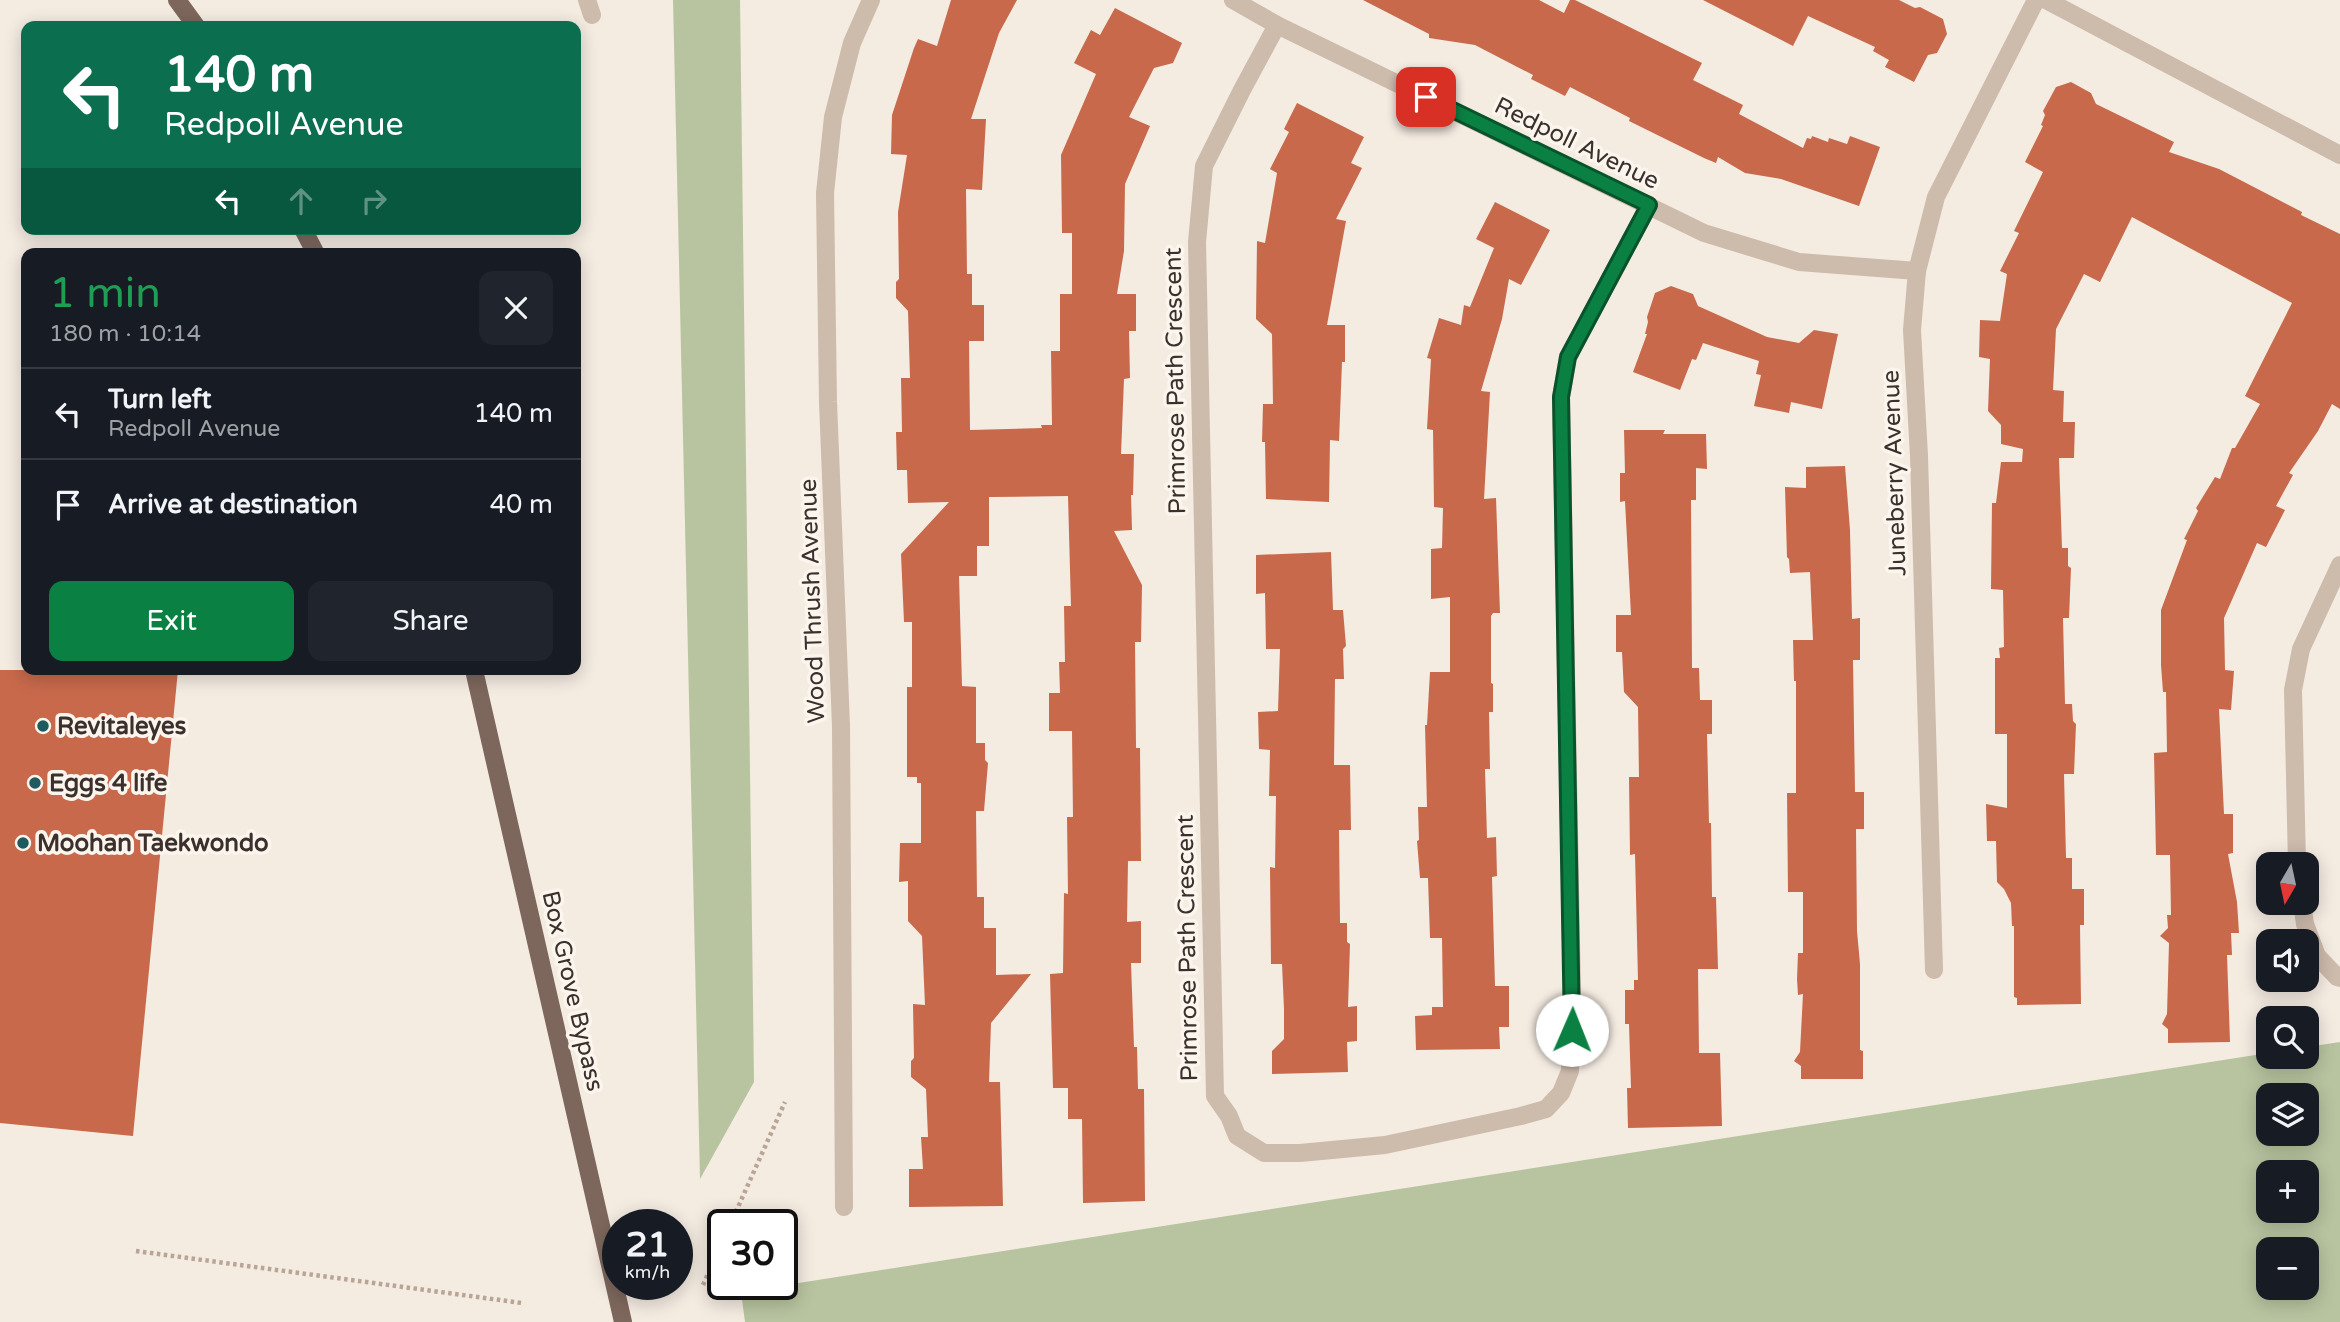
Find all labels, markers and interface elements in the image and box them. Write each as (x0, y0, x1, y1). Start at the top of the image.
text: 140 m (164, 46, 314, 105)
icon: left (49, 49, 140, 140)
pin (1396, 67, 1456, 127)
icon: arrive (1407, 78, 1445, 116)
street label: Redpoll Avenue (1490, 91, 1664, 196)
text: Redpoll Avenue (164, 106, 404, 144)
icon: left (209, 182, 247, 220)
icon: ahead (282, 182, 320, 220)
icon: right (355, 182, 393, 220)
street label: Primrose Path Crescent (1159, 247, 1192, 515)
text: 1 min (49, 268, 161, 319)
button: close (479, 271, 553, 345)
text: 180 m · 10:14 (49, 320, 201, 348)
street label: Juneberry Avenue (1876, 369, 1913, 576)
text: Turn left (108, 384, 211, 415)
icon: left (49, 395, 87, 433)
text: 140 m (473, 398, 553, 429)
text: Redpoll Avenue (108, 415, 280, 443)
street label: Wood Thrush Avenue (794, 478, 831, 724)
icon: arrive (49, 486, 87, 524)
text: Arrive at destination (108, 489, 358, 520)
text: 40 m (490, 489, 553, 520)
button: Exit (49, 581, 294, 661)
button: Share (308, 581, 553, 661)
place label: Revitaleyes (57, 712, 186, 741)
marker: Revitaleyes (35, 718, 51, 734)
place label: Eggs 4 life (49, 769, 168, 798)
marker: Eggs 4 life (27, 775, 43, 791)
street label: Primrose Path Crescent (1171, 814, 1204, 1082)
place label: Moohan Taekwondo (37, 829, 269, 858)
marker: Moohan Taekwondo (15, 835, 31, 851)
north arrow (2256, 852, 2319, 915)
map controls (2256, 852, 2319, 1300)
street label: Box Grove Bypass (535, 888, 610, 1094)
button: sound (2256, 929, 2319, 992)
position arrow (1535, 993, 1609, 1067)
button: search (2256, 1006, 2319, 1069)
button: layers (2256, 1083, 2319, 1146)
button: + (2256, 1160, 2319, 1223)
speed limit sign: 30 (707, 1209, 798, 1300)
text: 21 (626, 1224, 669, 1266)
button: − (2256, 1237, 2319, 1300)
text: km/h (625, 1261, 670, 1283)

